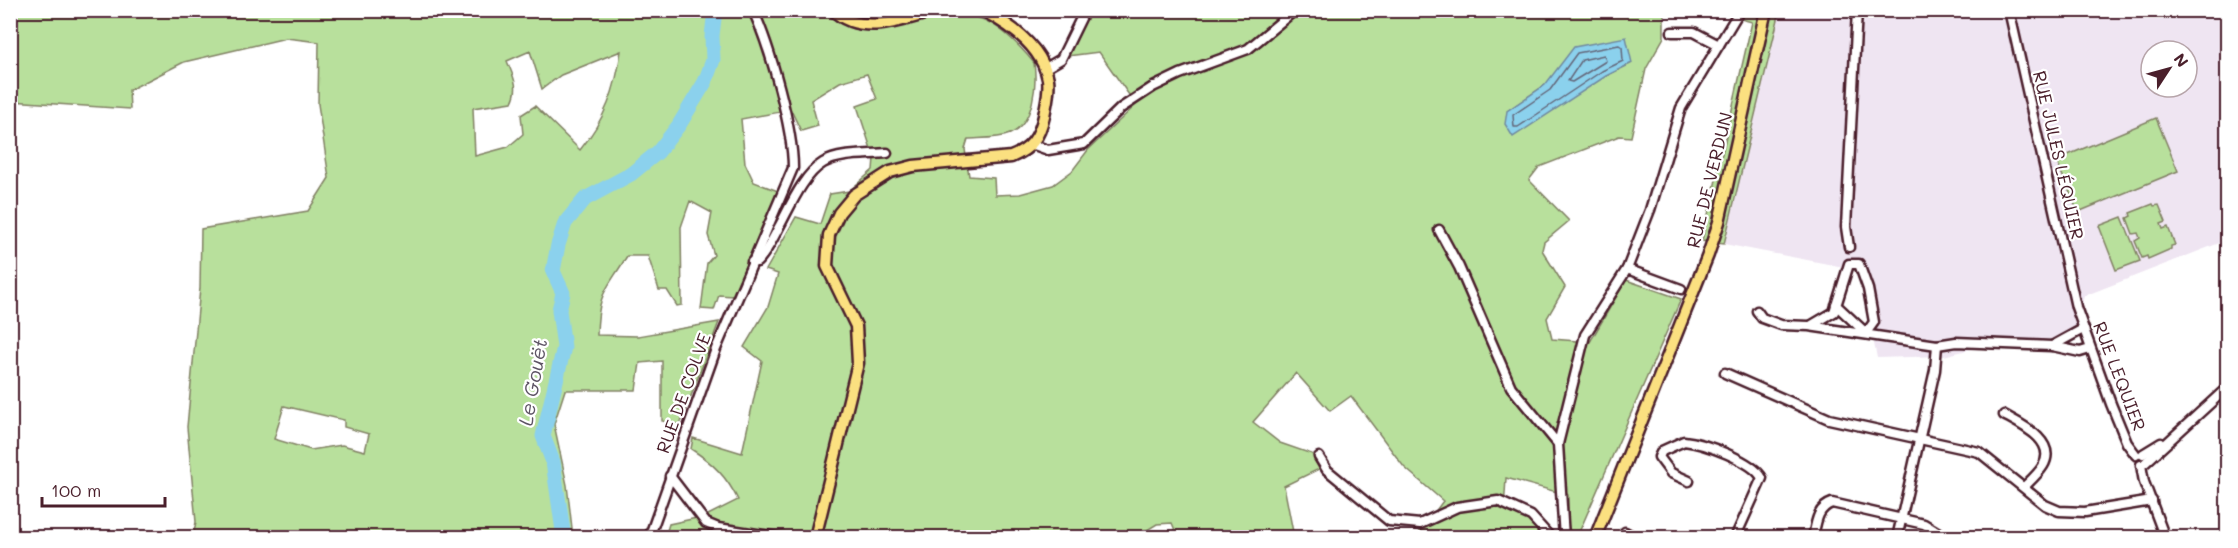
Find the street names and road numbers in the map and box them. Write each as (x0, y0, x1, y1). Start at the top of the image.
street label: RUE JULES LÉQUIER (2028, 68, 2090, 242)
street label: RUE DE VERDUN (1681, 110, 1737, 250)
street label: RUE LEQUIER (2088, 318, 2152, 434)
street label: RUE DE COLVE (650, 329, 716, 457)

